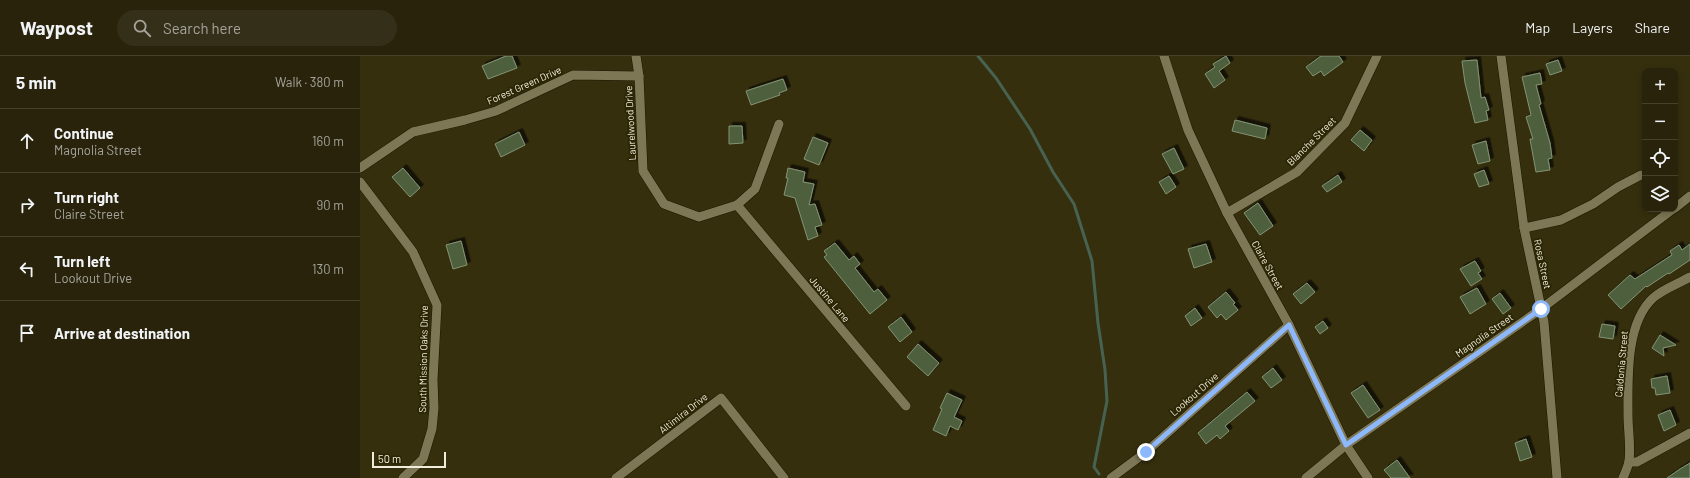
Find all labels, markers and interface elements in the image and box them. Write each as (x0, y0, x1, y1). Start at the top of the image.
search box (117, 10, 397, 46)
text: Waypost (20, 16, 93, 39)
icon: search (131, 17, 153, 39)
text: Search here (163, 19, 241, 37)
text: Map (1525, 19, 1550, 36)
text: Layers (1572, 19, 1613, 36)
text: Share (1635, 19, 1670, 36)
street label: Forest Green Drive (485, 63, 563, 107)
map controls (1642, 68, 1678, 212)
button: + (1642, 68, 1678, 104)
text: 5 min (16, 72, 56, 92)
text: Walk · 380 m (275, 74, 344, 90)
street label: Laurelwood Drive (622, 85, 638, 161)
button: − (1642, 104, 1678, 140)
street label: Blanche Street (1284, 114, 1338, 168)
text: Continue (54, 124, 114, 142)
icon: ahead (16, 130, 38, 152)
text: 160 m (312, 133, 344, 149)
button: locate (1642, 140, 1678, 176)
text: Magnolia Street (54, 142, 142, 158)
button: layers (1642, 176, 1678, 212)
text: Turn right (54, 188, 119, 206)
icon: right (16, 194, 38, 216)
text: 90 m (317, 197, 344, 213)
text: Claire Street (54, 206, 125, 222)
street label: Claire Street (1250, 238, 1287, 292)
street label: Rosa Street (1532, 238, 1554, 290)
text: Turn left (54, 252, 110, 270)
icon: left (16, 258, 38, 280)
text: 130 m (312, 261, 344, 277)
text: Lookout Drive (54, 270, 132, 286)
street label: Justine Lane (807, 274, 853, 324)
route start (1532, 300, 1550, 318)
street label: South Mission Oaks Drive (416, 305, 430, 413)
street label: Magnolia Street (1453, 310, 1515, 359)
icon: arrive (16, 322, 38, 344)
text: Arrive at destination (54, 324, 190, 342)
street label: Caldonia Street (1612, 330, 1630, 398)
street label: Lookout Drive (1167, 370, 1221, 418)
street label: Altimira Drive (656, 390, 710, 436)
route end (1137, 443, 1155, 461)
scale bar (372, 450, 446, 469)
text: 50 m (378, 452, 401, 465)

